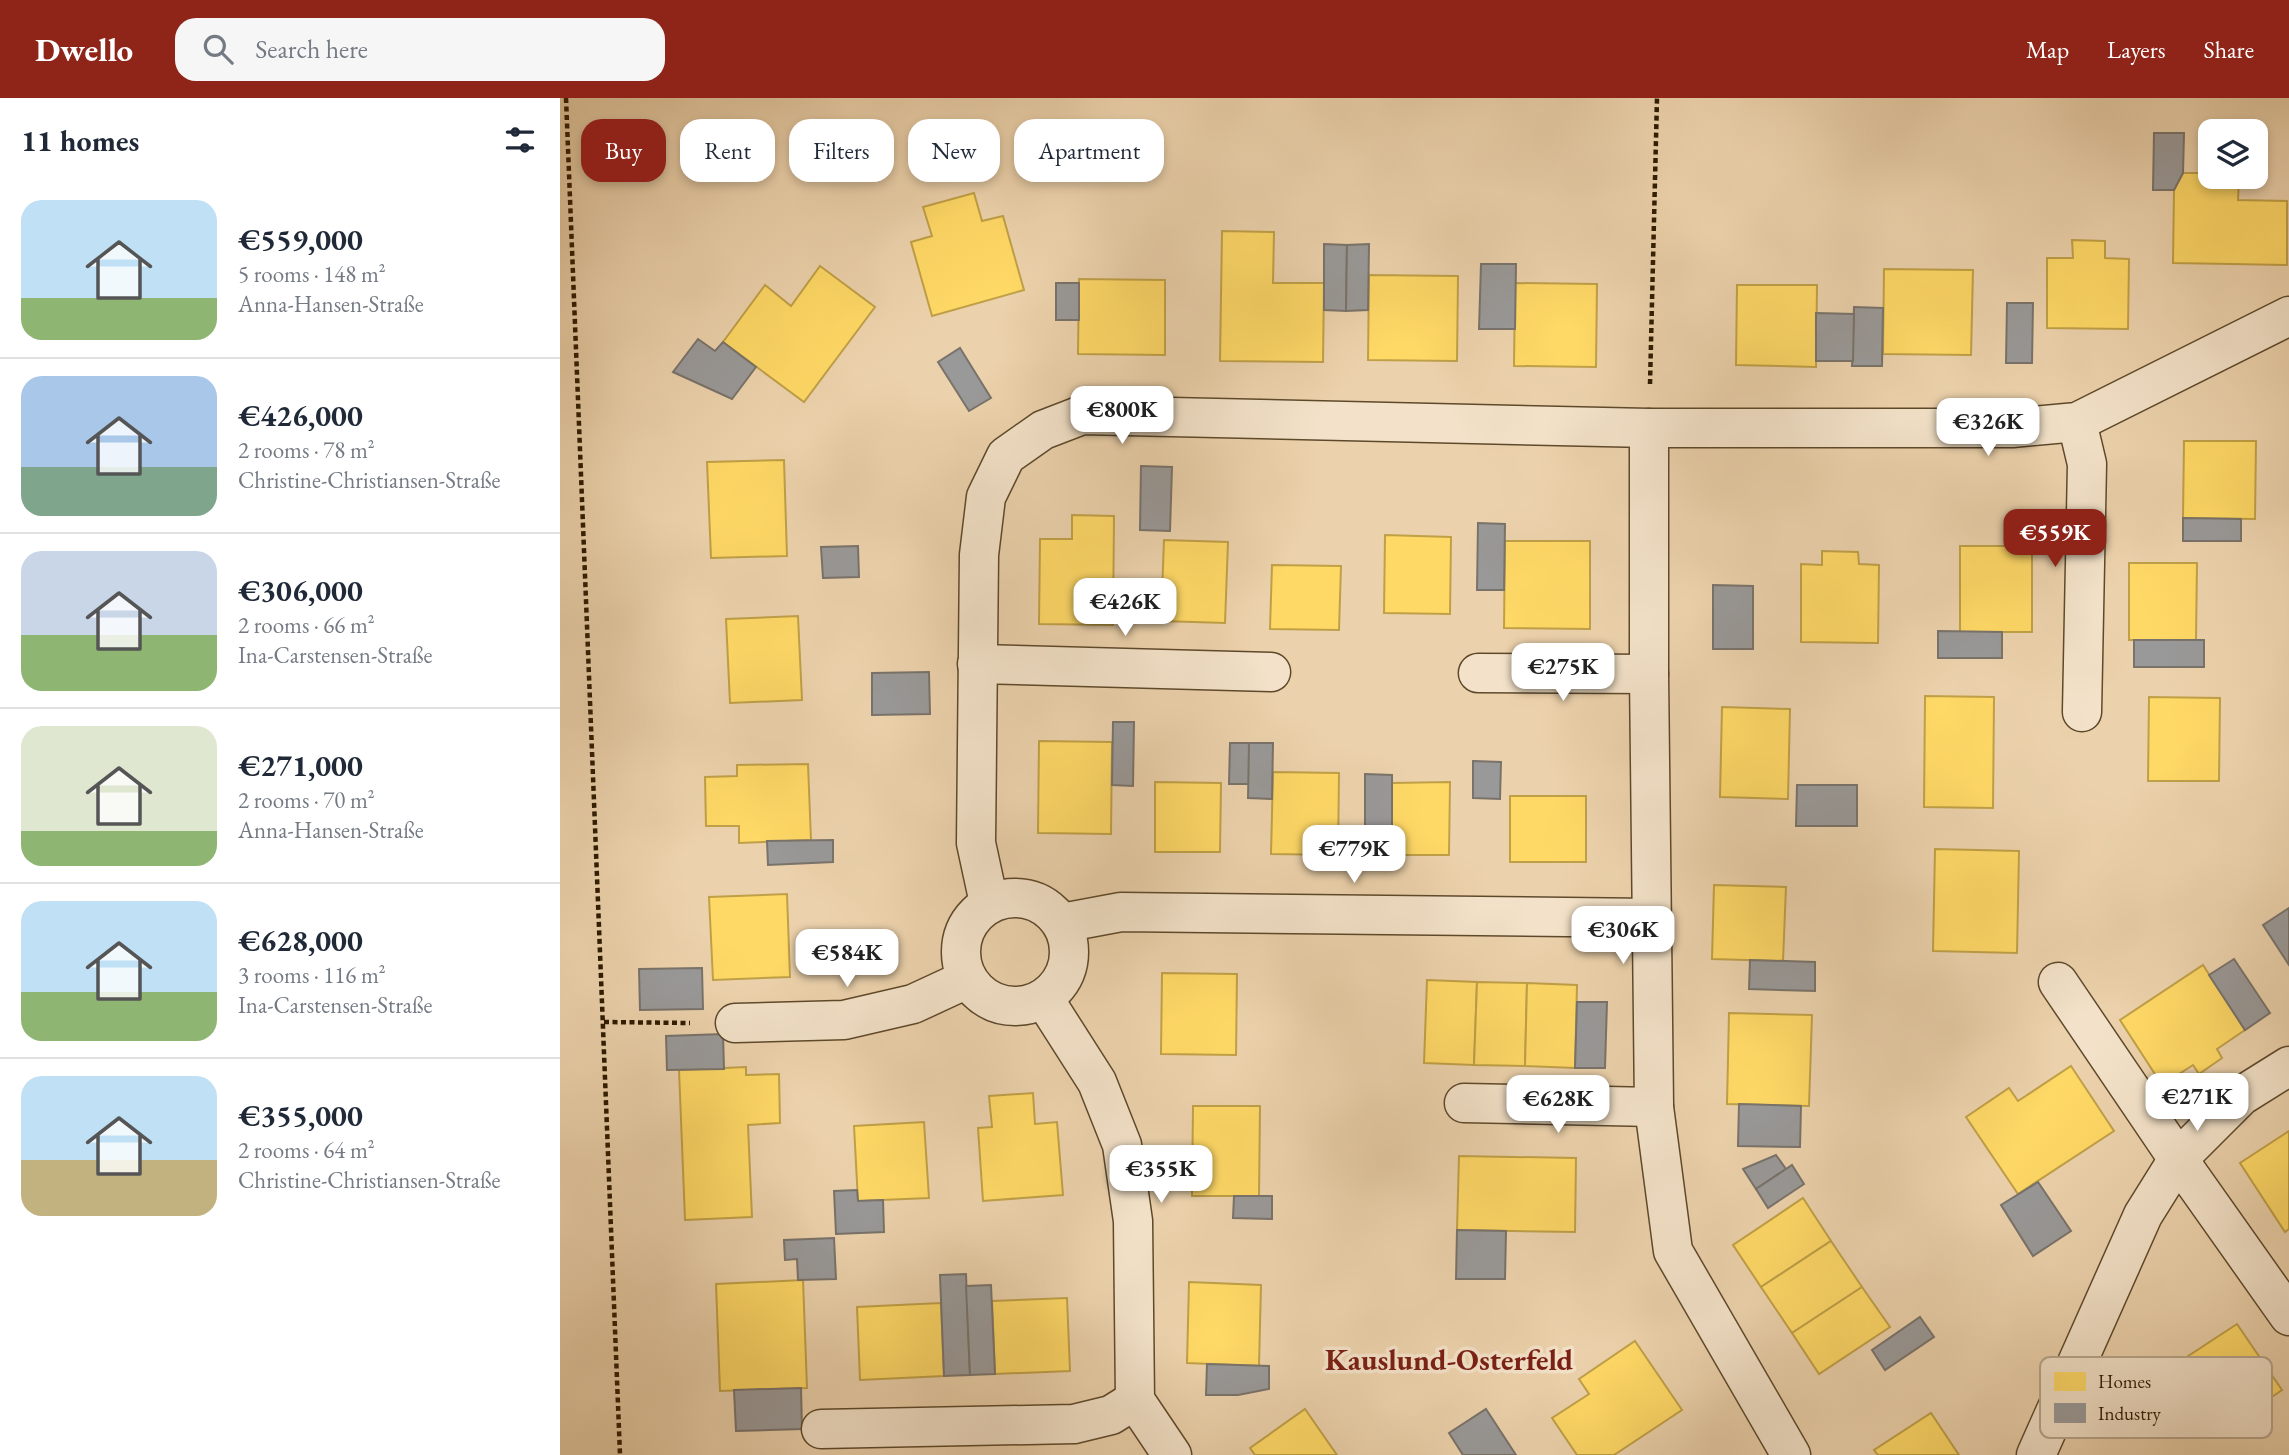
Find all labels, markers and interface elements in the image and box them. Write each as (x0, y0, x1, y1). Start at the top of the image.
search box (175, 18, 665, 81)
text: Dwello (35, 28, 133, 71)
icon: search (199, 30, 237, 68)
text: Search here (255, 32, 368, 66)
text: Map (2026, 34, 2069, 65)
text: Layers (2107, 34, 2166, 65)
text: Share (2204, 34, 2254, 65)
chip: Buy (581, 119, 666, 182)
chip: Rent (680, 119, 775, 182)
chip: Filters (789, 119, 894, 182)
chip: New (908, 119, 1000, 182)
chip: Apartment (1014, 119, 1164, 182)
map controls (2198, 119, 2268, 189)
button: layers (2198, 119, 2268, 189)
text: 11 homes (21, 121, 139, 160)
icon: filters (501, 121, 539, 159)
text: €559,000 (238, 220, 363, 259)
icon: home (77, 228, 161, 312)
text: 5 rooms · 148 m² (238, 259, 386, 289)
text: Anna-Hansen-Straße (238, 289, 424, 319)
pin: €800K (1073, 386, 1171, 446)
text: €800K (1086, 394, 1158, 424)
text: €426,000 (238, 396, 363, 435)
pin: €326K (1939, 398, 2037, 458)
icon: home (77, 404, 161, 488)
text: €326K (1952, 406, 2024, 436)
text: 2 rooms · 78 m² (238, 435, 375, 465)
text: Christine-Christiansen-Straße (238, 465, 500, 495)
pin: €559K (2006, 510, 2104, 569)
text: €559K (2019, 517, 2091, 547)
text: €306,000 (238, 571, 363, 610)
pin: €426K (1076, 578, 1174, 638)
icon: home (77, 579, 161, 663)
text: €426K (1089, 586, 1161, 616)
text: 2 rooms · 66 m² (238, 610, 375, 640)
text: Ina-Carstensen-Straße (238, 640, 433, 670)
pin: €275K (1514, 644, 1612, 703)
text: €275K (1527, 651, 1599, 681)
text: €271,000 (238, 746, 363, 785)
icon: home (77, 754, 161, 838)
text: 2 rooms · 70 m² (238, 785, 375, 815)
text: Anna-Hansen-Straße (238, 815, 424, 845)
pin: €779K (1305, 826, 1403, 885)
text: €779K (1318, 833, 1390, 863)
pin: €306K (1574, 906, 1672, 966)
text: €306K (1587, 914, 1659, 944)
text: €628,000 (238, 921, 363, 960)
icon: home (77, 929, 161, 1013)
pin: €584K (798, 930, 896, 989)
text: €584K (811, 937, 883, 967)
text: 3 rooms · 116 m² (238, 960, 386, 990)
text: Ina-Carstensen-Straße (238, 990, 433, 1020)
pin: €271K (2148, 1074, 2246, 1133)
pin: €628K (1509, 1076, 1607, 1135)
text: €271K (2161, 1081, 2233, 1111)
text: €628K (1522, 1083, 1594, 1113)
text: €355,000 (238, 1096, 363, 1135)
icon: home (77, 1104, 161, 1188)
text: 2 rooms · 64 m² (238, 1135, 375, 1165)
pin: €355K (1112, 1146, 1210, 1205)
text: €355K (1125, 1153, 1197, 1183)
text: Christine-Christiansen-Straße (238, 1165, 500, 1195)
district label: Kauslund-Osterfeld (1325, 1340, 1574, 1379)
legend (2040, 1357, 2272, 1438)
text: Homes (2098, 1369, 2151, 1394)
text: Industry (2098, 1401, 2162, 1426)

